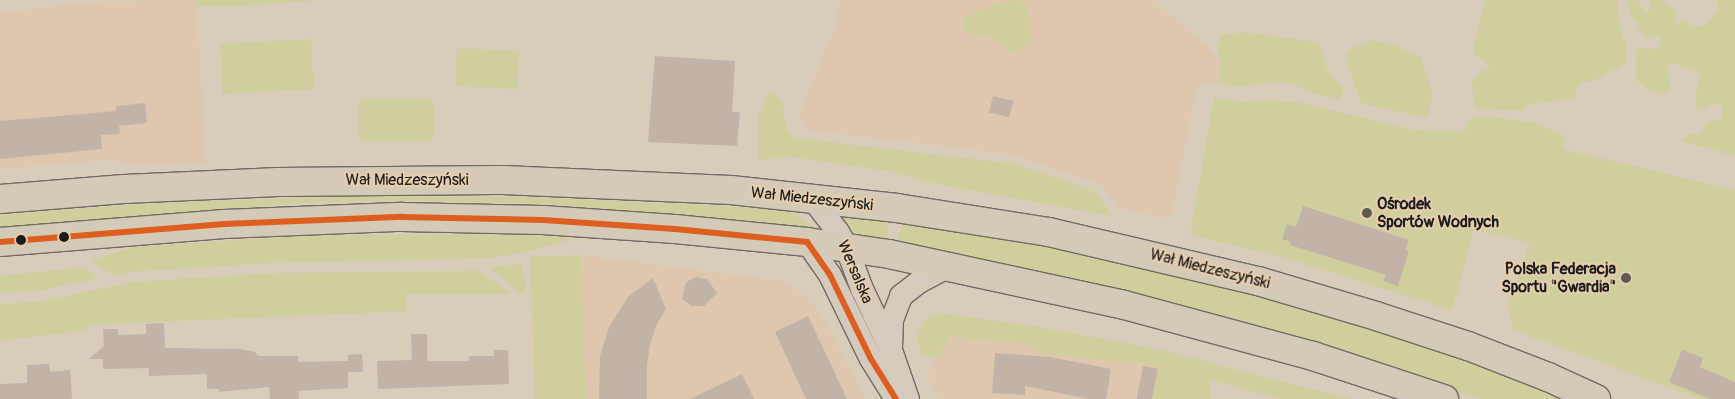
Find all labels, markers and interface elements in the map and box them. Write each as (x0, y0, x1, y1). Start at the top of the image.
street label: Wał Miedzeszyński (345, 170, 469, 190)
street label: Wał Miedzeszyński (750, 183, 874, 215)
place label: Ośrodek Sportów Wodnych (1377, 194, 1499, 232)
marker: Ośrodek Sportów Wodnych (1361, 207, 1373, 219)
unlabelled marker (59, 232, 69, 242)
unlabelled marker (16, 235, 26, 245)
street label: Wersalska (833, 237, 877, 307)
street label: Wał Miedzeszyński (1148, 245, 1272, 293)
place label: Polska Federacja Sportu "Gwardia" (1501, 259, 1616, 297)
marker: Polska Federacja Sportu "Gwardia" (1620, 272, 1632, 284)

